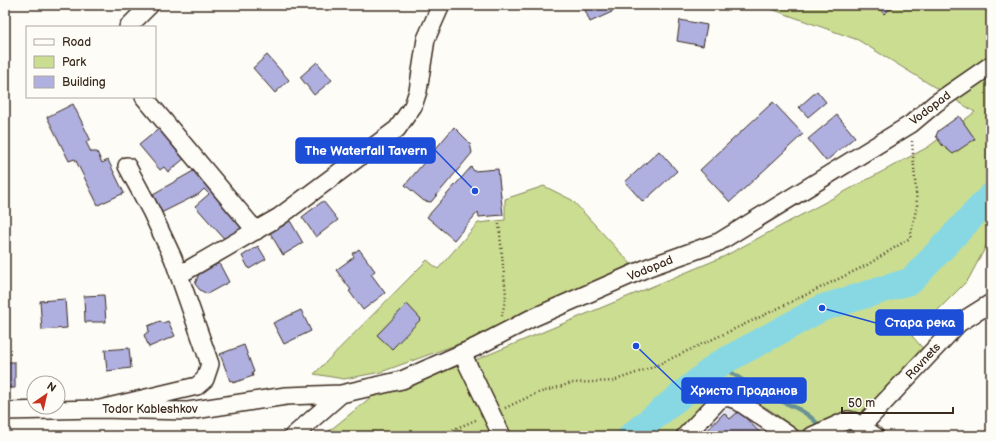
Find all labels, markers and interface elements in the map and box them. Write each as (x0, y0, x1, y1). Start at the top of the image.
legend (26, 26, 156, 98)
text: Road (62, 35, 91, 50)
text: Park (62, 55, 86, 70)
text: Building (62, 75, 106, 90)
street label: Vodopad (907, 88, 954, 129)
callout: The Waterfall Tavern (296, 138, 435, 163)
text: The Waterfall Tavern (305, 143, 427, 159)
street label: Vodopad (625, 253, 675, 284)
callout: Стара река (876, 310, 963, 335)
text: Стара река (885, 315, 956, 331)
street label: Ravnets (903, 340, 944, 383)
north arrow (26, 375, 66, 415)
callout: Христо Проданов (682, 378, 806, 403)
text: N (44, 379, 58, 395)
text: Христо Проданов (689, 383, 798, 399)
scale bar (842, 389, 953, 415)
text: 50 m (848, 396, 875, 411)
street label: Todor Kableshkov (102, 402, 198, 417)

